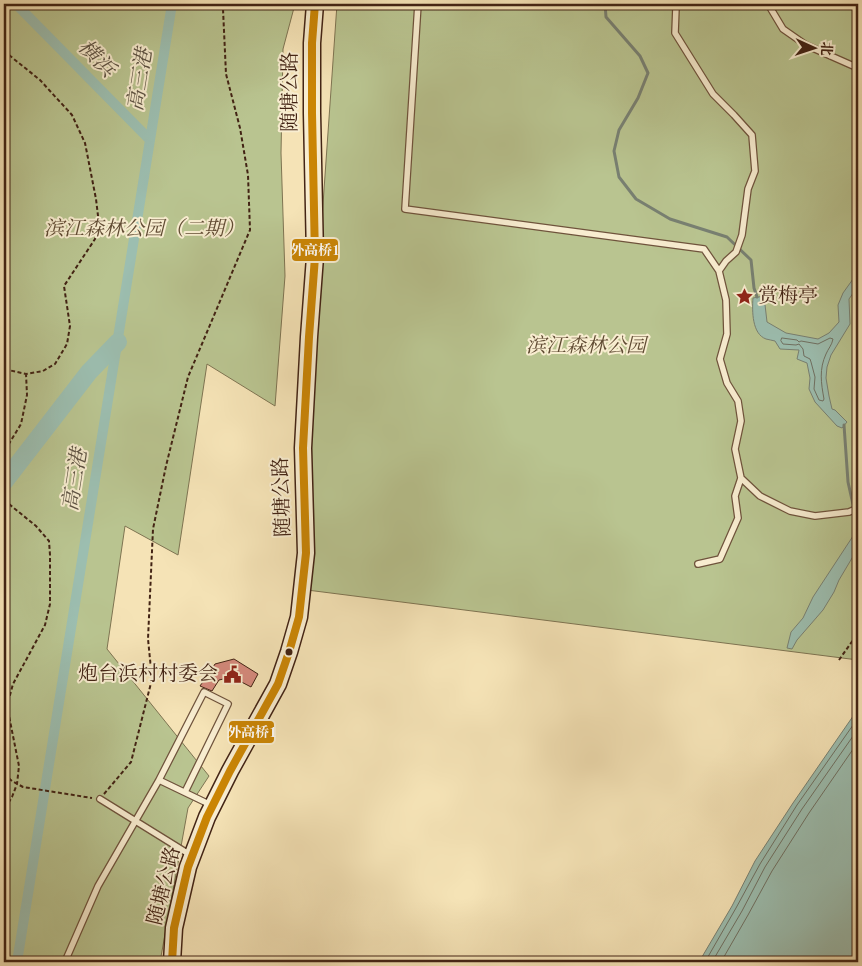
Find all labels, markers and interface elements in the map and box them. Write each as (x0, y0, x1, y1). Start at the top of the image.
north arrow (790, 22, 840, 72)
water label: 横浜 (74, 35, 121, 83)
text: 北 (819, 41, 834, 56)
water label: 高三港 (124, 44, 157, 113)
street label: 随塘公路 (279, 52, 301, 132)
park label: 滨江森林公园（二期） (44, 218, 244, 240)
line badge: 外高桥1 (291, 238, 339, 262)
text: 外高桥1 (290, 242, 340, 258)
place label: 赏梅亭 (758, 285, 818, 307)
place icon: 赏梅亭 (734, 287, 754, 307)
park label: 滨江森林公园 (526, 335, 649, 357)
water label: 高三港 (59, 444, 92, 513)
street label: 随塘公路 (270, 457, 294, 537)
unlabelled marker (284, 647, 294, 657)
place label: 炮台浜村村委会 (78, 663, 218, 685)
public building icon: 炮台浜村村委会 (222, 665, 242, 685)
line badge: 外高桥1 (228, 720, 275, 744)
text: 外高桥1 (227, 724, 277, 740)
street label: 随塘公路 (144, 844, 184, 927)

